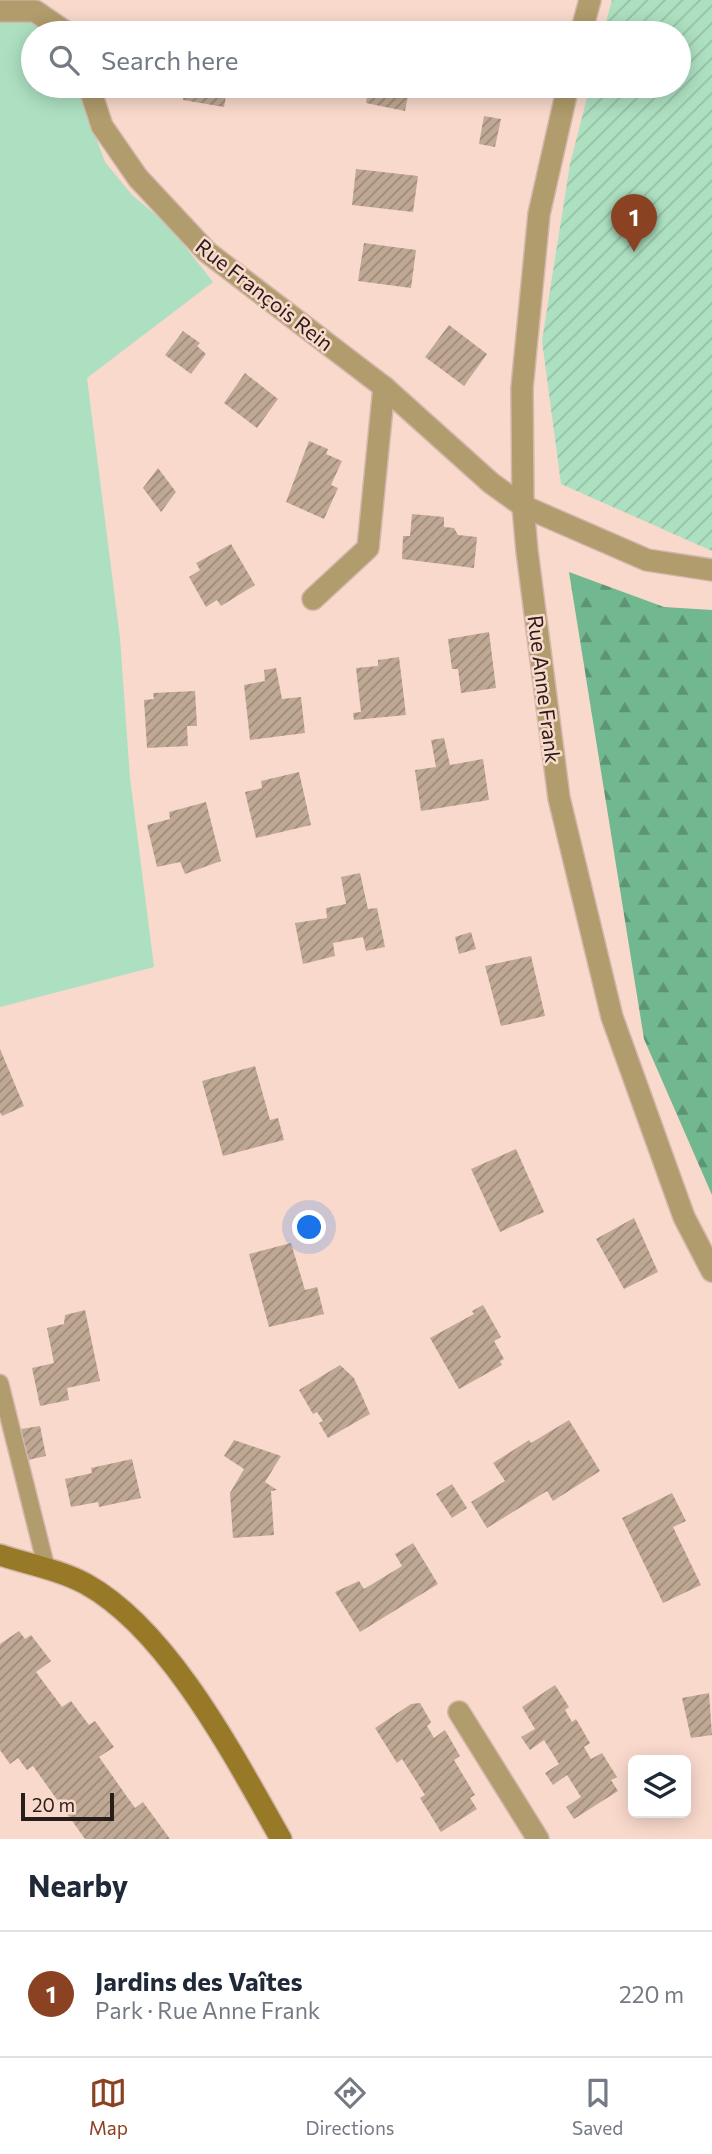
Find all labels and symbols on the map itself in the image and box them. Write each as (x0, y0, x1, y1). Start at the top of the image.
pin: 1 (611, 194, 657, 252)
street label: Rue François Rein (191, 233, 339, 355)
street label: Rue Anne Frank (524, 614, 566, 764)
your location (292, 1210, 326, 1244)
scale bar (21, 1790, 114, 1822)

